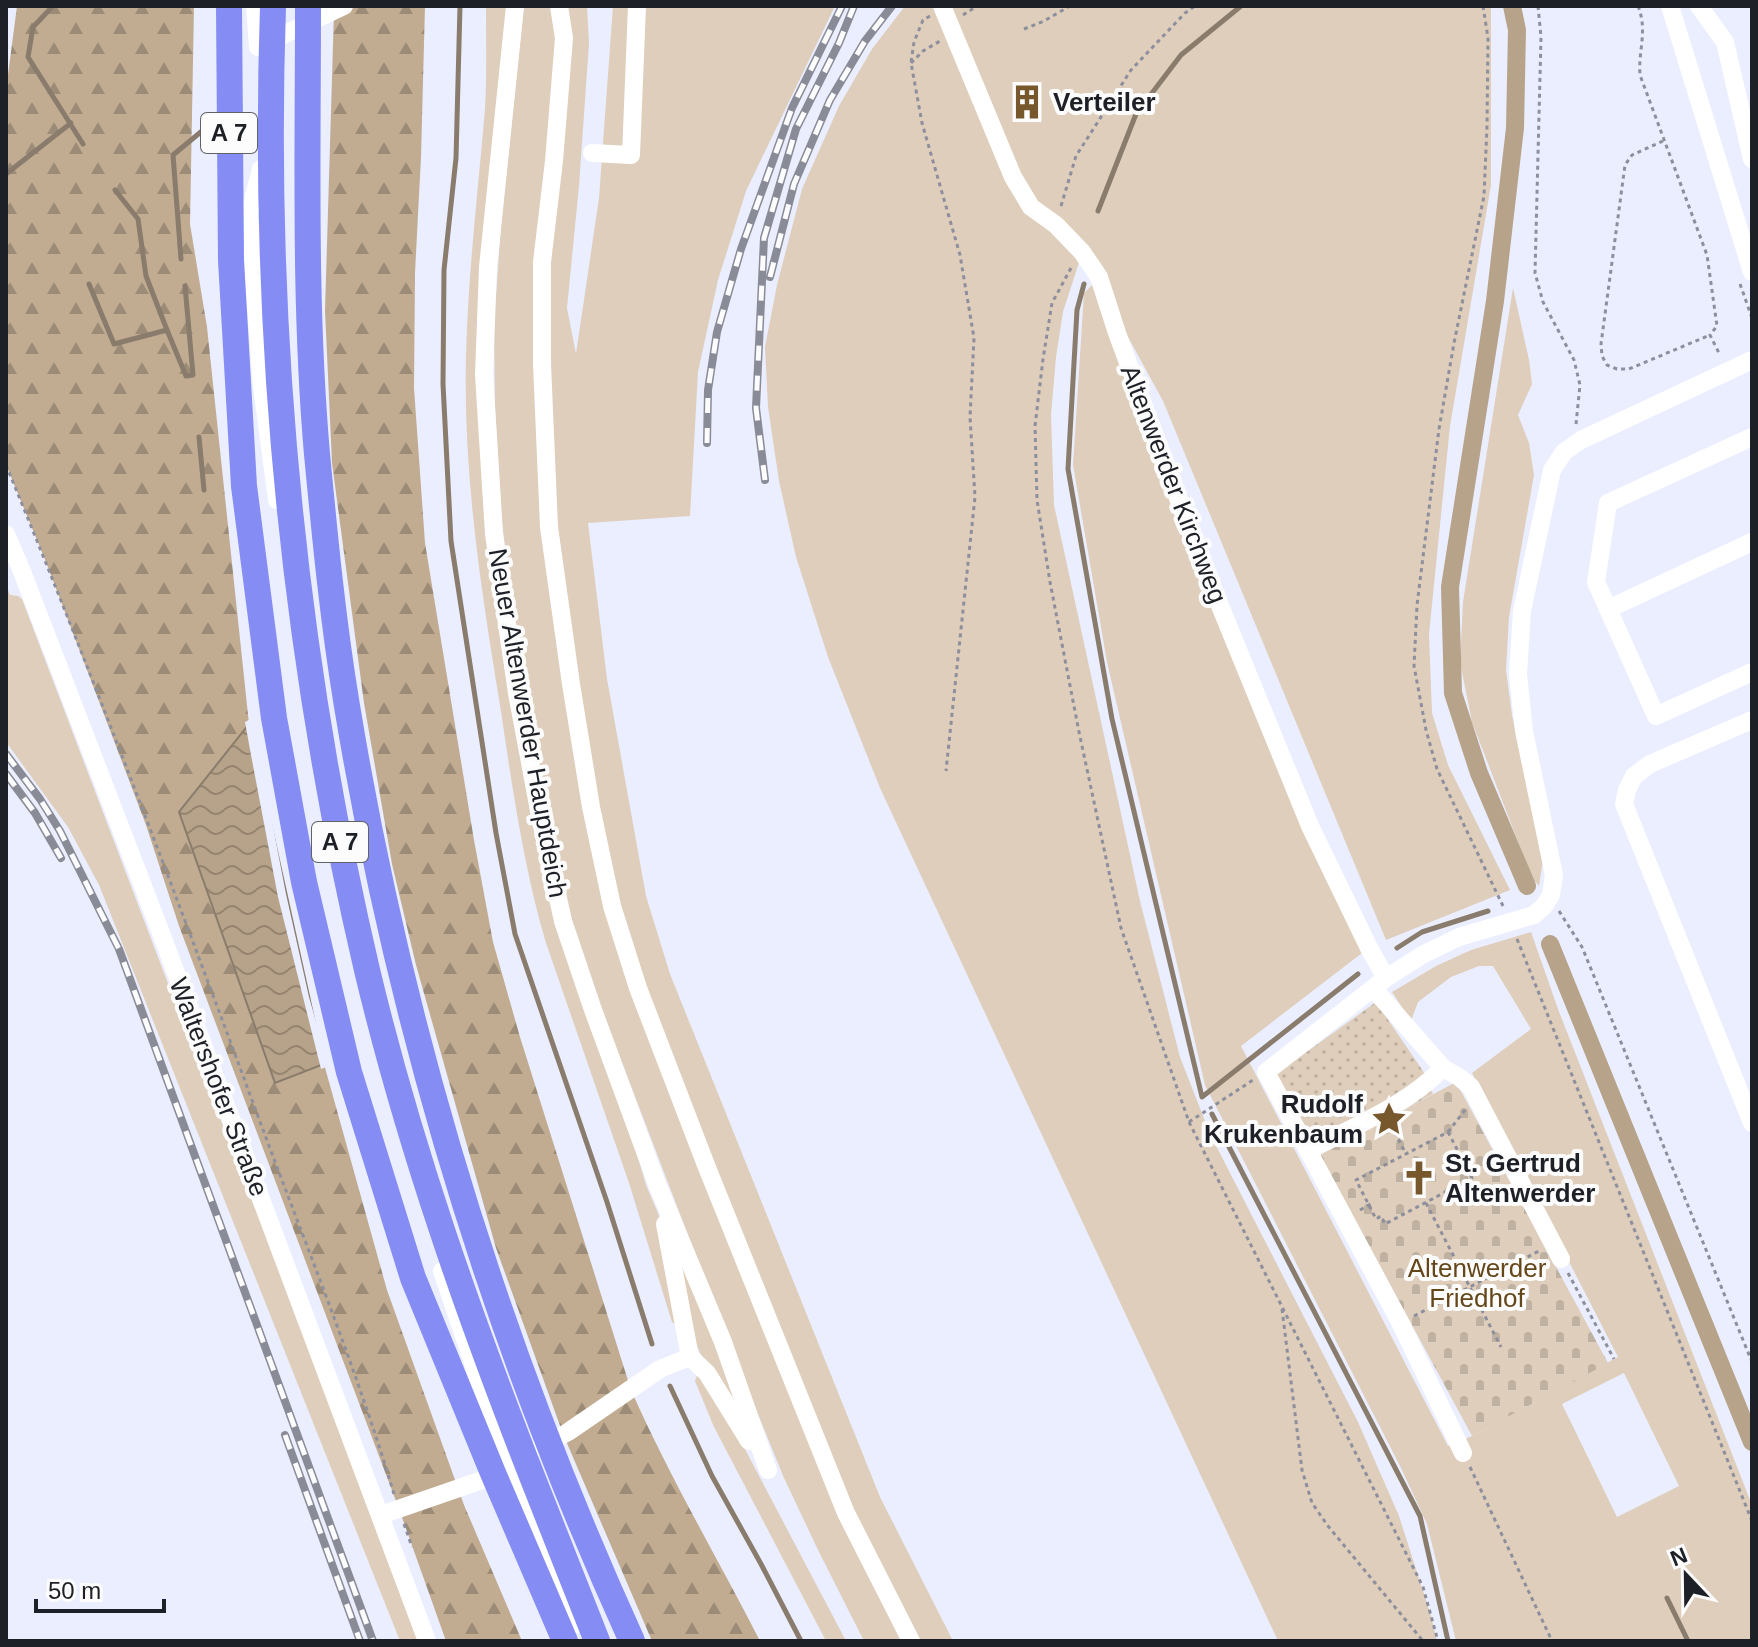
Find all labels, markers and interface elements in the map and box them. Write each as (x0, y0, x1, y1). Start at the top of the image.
building icon: Verteiler (1008, 83, 1046, 121)
place label: Verteiler (1053, 87, 1156, 117)
road number: A 7 (201, 113, 257, 153)
street label: Altenwerder Kirchweg (1115, 361, 1233, 607)
street label: Neuer Altenwerder Hauptdeich (482, 546, 574, 900)
road number: A 7 (312, 822, 368, 862)
street label: Waltershofer Straße (163, 973, 275, 1201)
place label: Rudolf Krukenbaum (1204, 1089, 1363, 1149)
place icon: Rudolf Krukenbaum (1370, 1100, 1408, 1138)
place label: St. Gertrud Altenwerder (1445, 1148, 1595, 1208)
church icon: St. Gertrud Altenwerder (1400, 1159, 1438, 1197)
park label: Altenwerder Friedhof (1408, 1253, 1547, 1313)
north arrow (1646, 1535, 1726, 1615)
text: N (1667, 1542, 1691, 1571)
scale bar (36, 1563, 164, 1613)
text: 50 m (48, 1577, 101, 1604)

